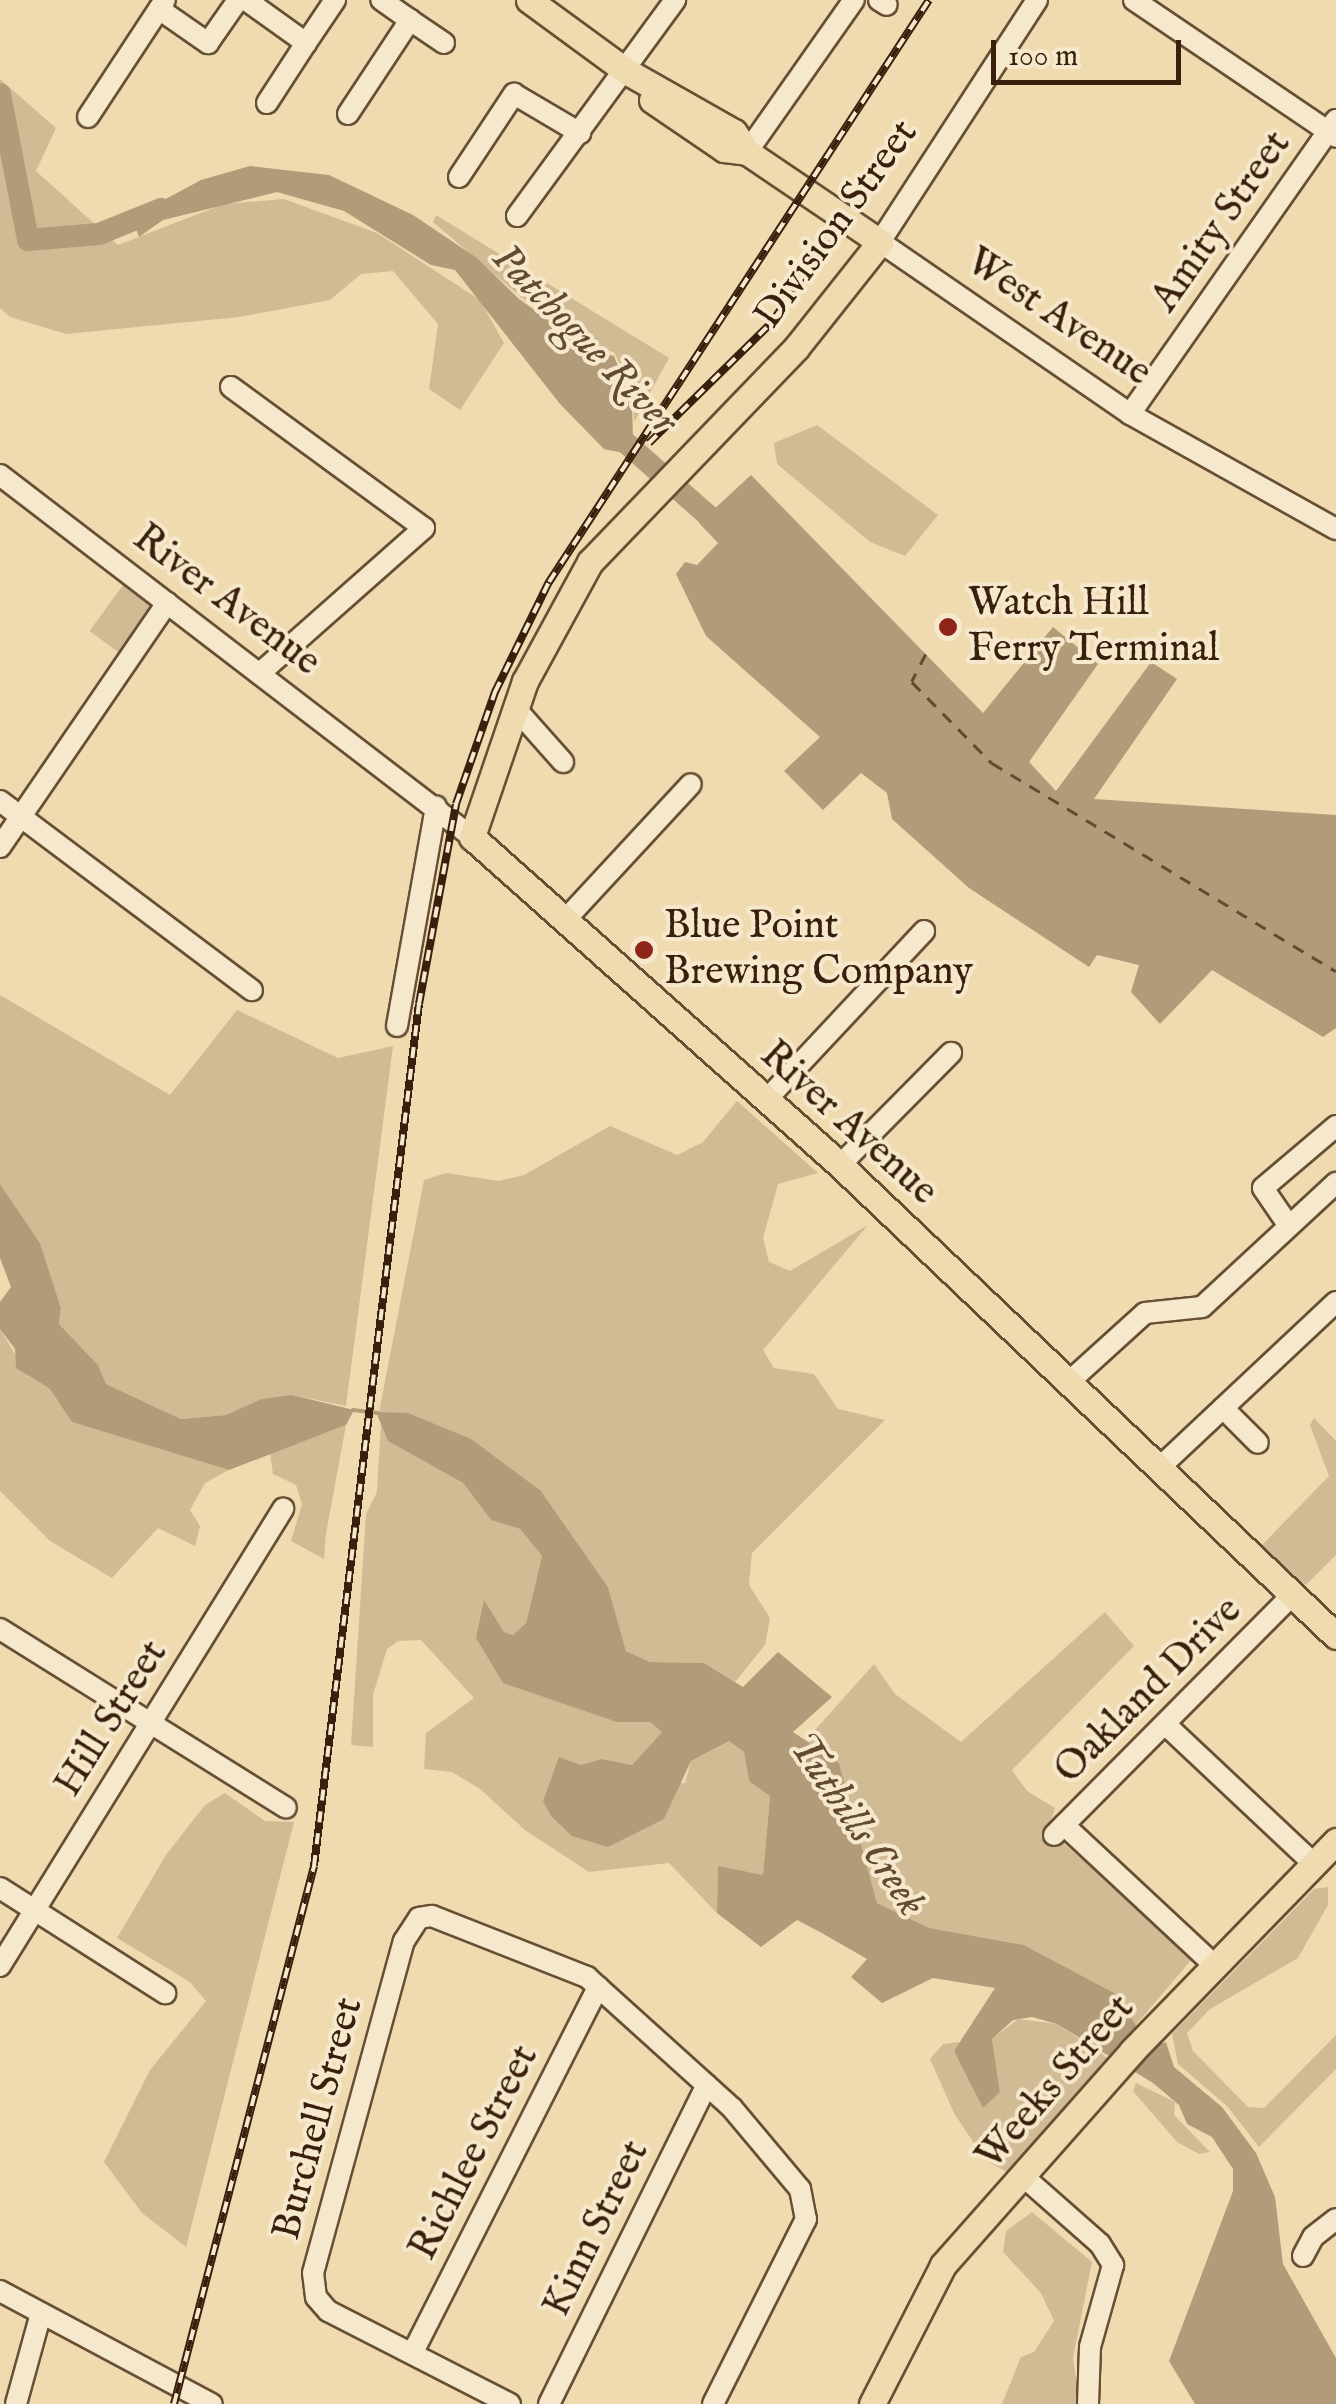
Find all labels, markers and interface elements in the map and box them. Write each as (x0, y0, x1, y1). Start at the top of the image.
scale bar (996, 20, 1186, 82)
text: 100 m (1008, 38, 1078, 76)
street label: Division Street (745, 111, 929, 339)
street label: Amity Street (1142, 122, 1302, 322)
water label: Patchogue River (480, 234, 688, 446)
street label: West Avenue (956, 238, 1160, 398)
street label: River Avenue (123, 515, 329, 687)
place label: Watch Hill Ferry Terminal (968, 580, 1219, 674)
marker: Watch Hill Ferry Terminal (937, 616, 959, 638)
place label: Blue Point Brewing Company (664, 903, 973, 997)
marker: Blue Point Brewing Company (633, 939, 655, 961)
street label: River Avenue (749, 1032, 947, 1216)
street label: Oakland Drive (1046, 1588, 1252, 1794)
street label: Hill Street (45, 1632, 179, 1806)
water label: Tuthills Creek (776, 1723, 936, 1927)
street label: Weeks Street (967, 1986, 1145, 2180)
street label: Burchell Street (264, 1993, 374, 2245)
street label: Richlee Street (400, 2037, 550, 2269)
street label: Kinn Street (534, 2133, 660, 2325)

